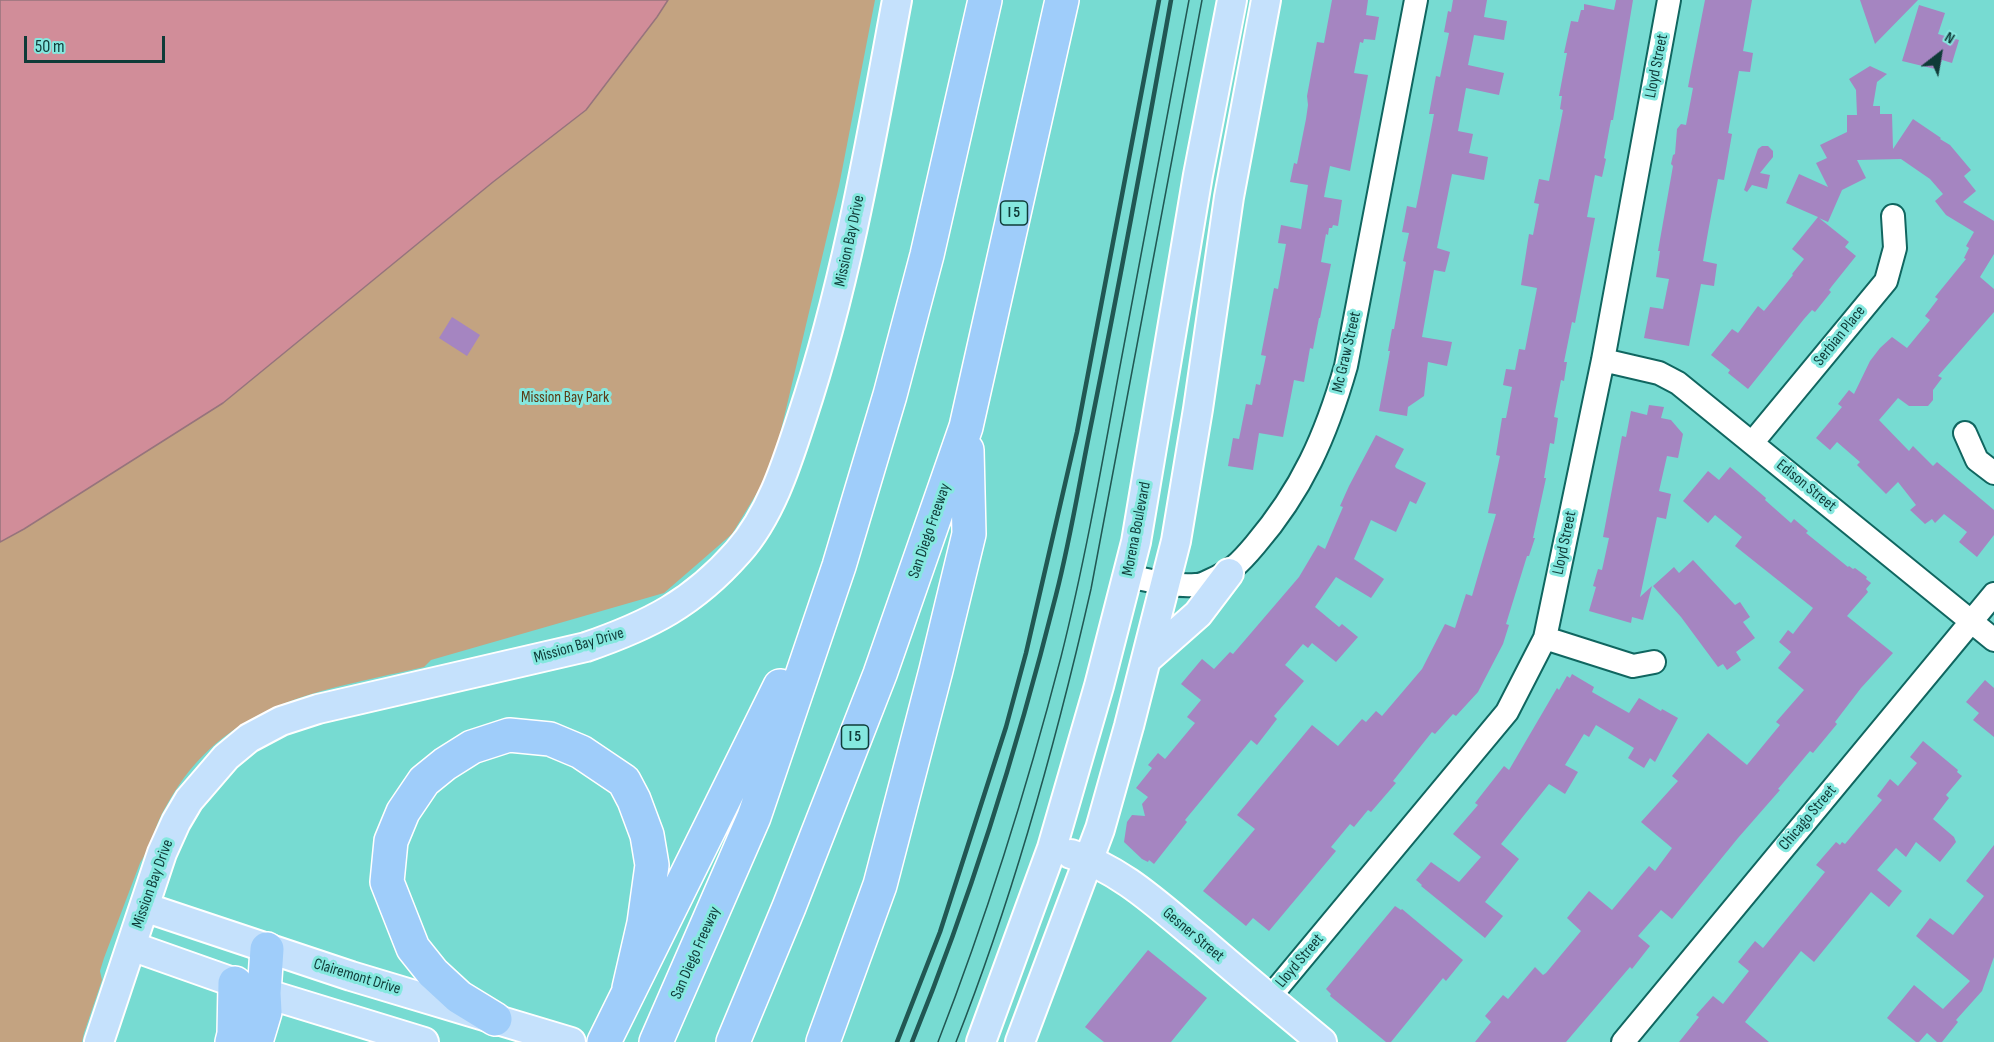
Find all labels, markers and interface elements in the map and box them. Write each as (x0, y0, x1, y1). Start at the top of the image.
scale bar (27, 24, 168, 62)
north arrow (1910, 24, 1970, 84)
text: N (1941, 28, 1958, 48)
street label: Lloyd Street (1641, 33, 1673, 99)
text: 50 m (35, 36, 65, 57)
street label: Mission Bay Drive (831, 194, 869, 288)
road number: I 5 (1000, 201, 1028, 225)
street label: Serbian Place (1810, 302, 1870, 370)
street label: Mc Graw Street (1328, 310, 1366, 394)
park label: Mission Bay Park (521, 388, 609, 408)
street label: Edison Street (1772, 456, 1840, 516)
street label: Morena Boulevard (1118, 480, 1156, 578)
street label: San Diego Freeway (905, 481, 955, 581)
street label: Lloyd Street (1549, 509, 1581, 577)
street label: Mission Bay Drive (532, 624, 626, 668)
road number: I 5 (842, 725, 868, 749)
street label: Chicago Street (1775, 781, 1841, 855)
street label: Mission Bay Drive (128, 837, 178, 931)
street label: San Diego Freeway (667, 904, 725, 1002)
street label: Gesner Street (1158, 904, 1228, 966)
street label: Lloyd Street (1272, 930, 1328, 992)
street label: Clairemont Drive (311, 955, 403, 999)

